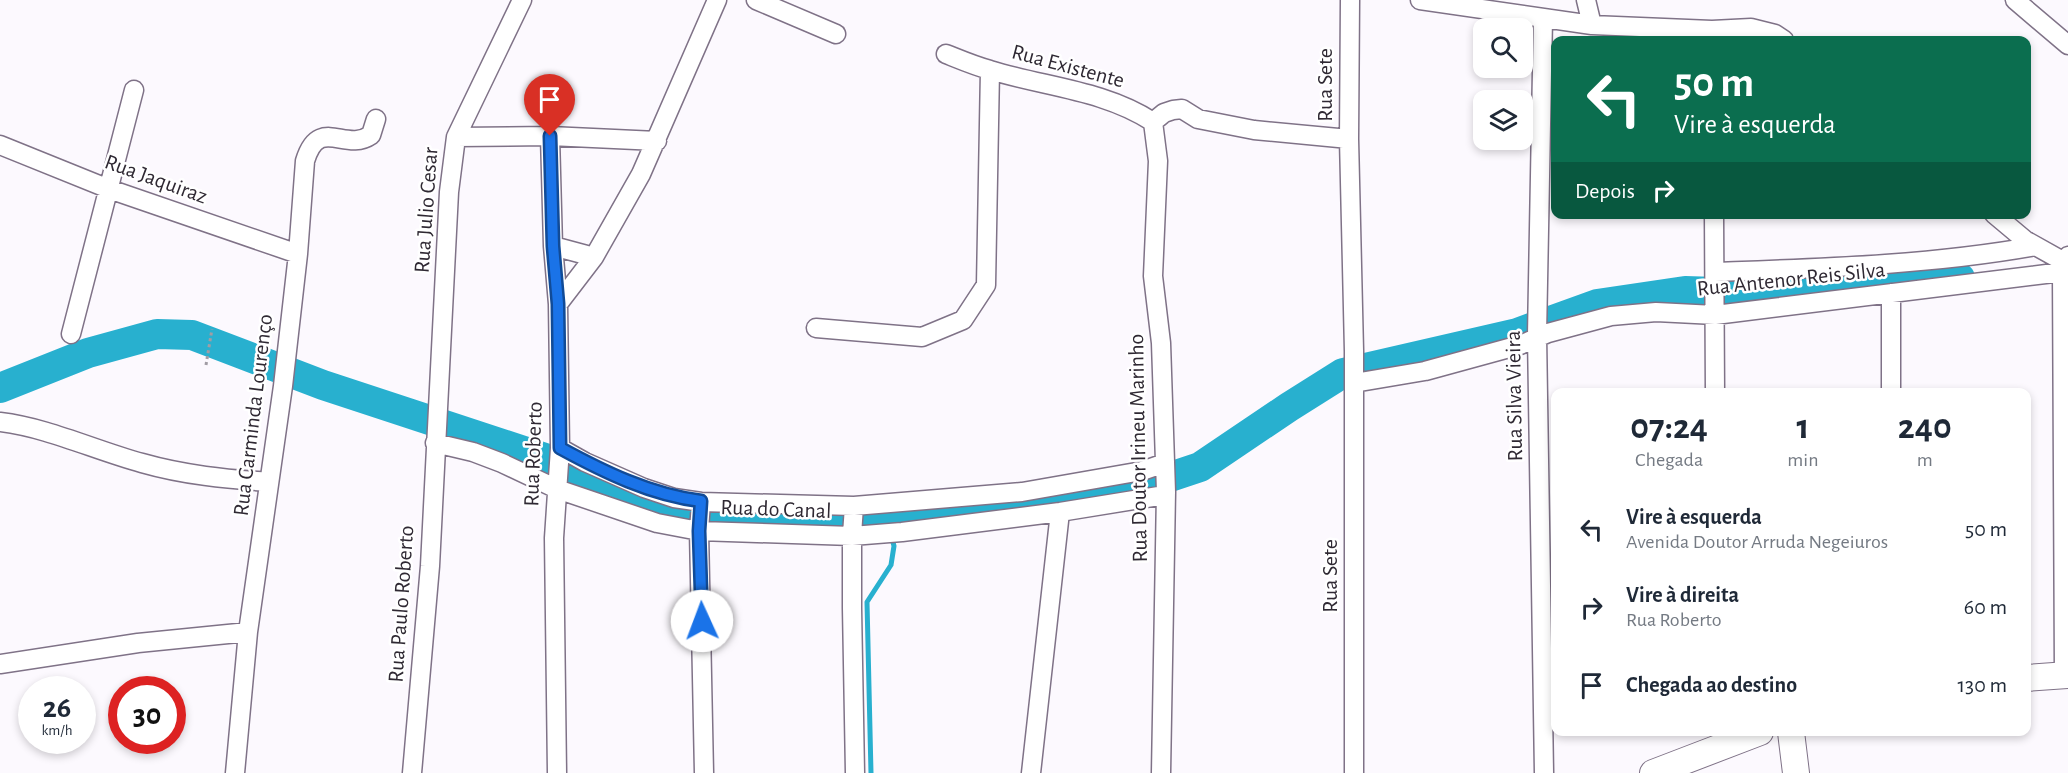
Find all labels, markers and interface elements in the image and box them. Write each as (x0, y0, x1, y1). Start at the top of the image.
map controls (1473, 18, 1533, 150)
button: search (1473, 18, 1533, 78)
street label: Rua Existente (1009, 40, 1127, 92)
street label: Rua Sete (1314, 48, 1336, 122)
icon: left (1575, 60, 1653, 138)
text: 50 m (1674, 62, 1754, 104)
pin (524, 74, 575, 136)
icon: arrive (533, 83, 566, 116)
button: layers (1473, 90, 1533, 150)
text: Vire à esquerda (1674, 111, 1836, 138)
street label: Rua Julio Cesar (411, 146, 441, 274)
street label: Rua Jaquiraz (102, 150, 210, 208)
icon: right (1647, 174, 1680, 207)
text: Depois (1575, 180, 1635, 202)
street label: Rua Antenor Reis Silva (1696, 258, 1886, 300)
street label: Rua Carminda Lourenço (230, 313, 276, 517)
street label: Rua Silva Vieira (1502, 330, 1526, 462)
street label: Rua Doutor Irineu Marinho (1125, 334, 1151, 562)
street label: Rua Roberto (520, 401, 546, 507)
text: 07:24 (1630, 409, 1708, 445)
text: 1 (1796, 409, 1809, 445)
text: 240 (1898, 409, 1952, 445)
text: Chegada (1635, 450, 1703, 470)
text: min (1787, 450, 1818, 470)
text: m (1917, 450, 1933, 470)
street label: Rua do Canal (720, 496, 832, 522)
text: Vire à esquerda (1626, 506, 1762, 528)
icon: left (1575, 513, 1608, 546)
text: 50 m (1965, 518, 2007, 540)
street label: Rua Paulo Roberto (385, 525, 417, 683)
text: Avenida Doutor Arruda Negeiuros (1626, 532, 1888, 552)
street label: Rua Sete (1319, 539, 1341, 613)
text: Vire à direita (1626, 584, 1739, 606)
position arrow (670, 589, 734, 653)
icon: right (1575, 591, 1608, 624)
text: 60 m (1964, 596, 2007, 618)
text: Rua Roberto (1626, 610, 1722, 630)
icon: arrive (1575, 669, 1608, 702)
text: Chegada ao destino (1626, 674, 1797, 696)
text: 130 m (1958, 674, 2007, 696)
speed limit sign: 30 (108, 676, 186, 754)
text: 26 (43, 693, 71, 723)
text: km/h (42, 723, 72, 738)

